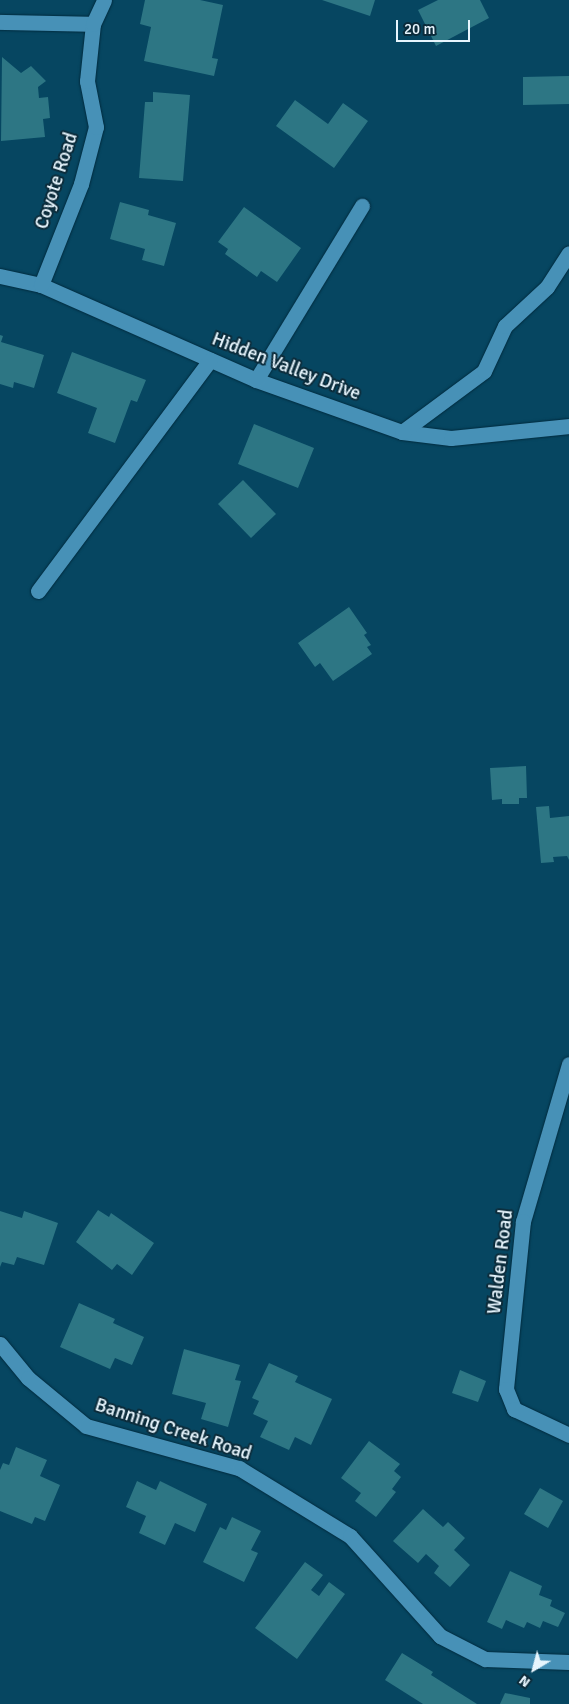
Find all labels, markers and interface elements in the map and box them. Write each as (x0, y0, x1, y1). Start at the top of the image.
scale bar (399, 10, 473, 42)
text: 20 m (404, 20, 435, 38)
street label: Coyote Road (31, 130, 83, 232)
street label: Hidden Valley Drive (208, 328, 364, 406)
street label: Walden Road (483, 1208, 519, 1316)
street label: Banning Creek Road (92, 1394, 254, 1466)
north arrow (509, 1644, 559, 1694)
text: N (516, 1672, 534, 1691)

